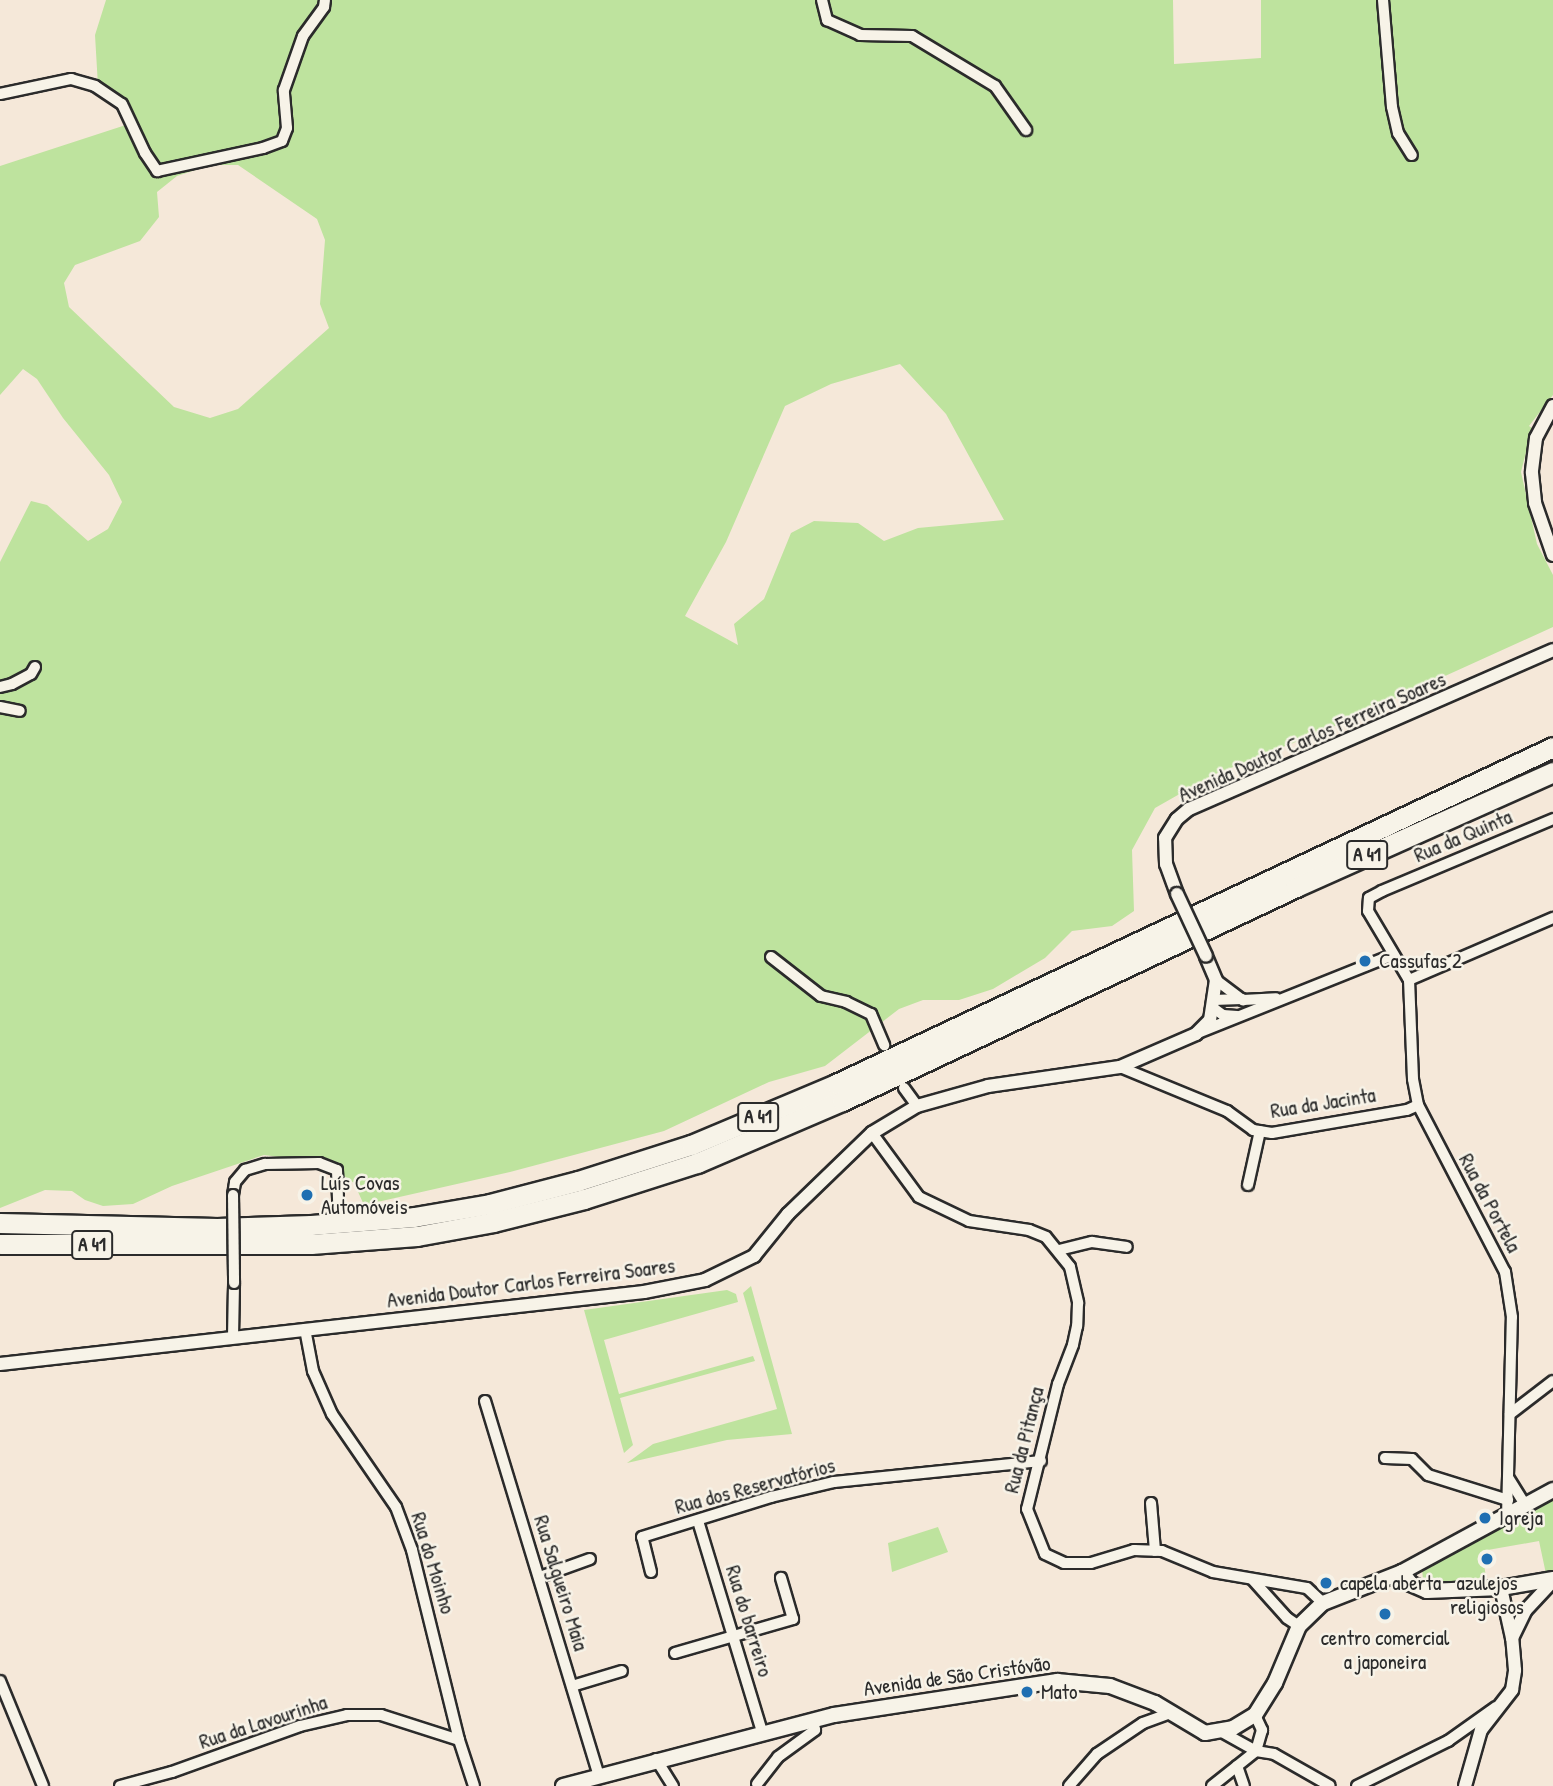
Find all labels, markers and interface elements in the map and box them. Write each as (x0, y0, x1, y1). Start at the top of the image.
street label: Avenida Doutor Carlos Ferreira Soares (1174, 666, 1450, 808)
street label: Rua da Quinta (1410, 804, 1516, 868)
road number: A 41 (1346, 840, 1388, 870)
place label: Cassufas 2 (1379, 948, 1462, 974)
marker: Cassufas 2 (1357, 953, 1373, 969)
street label: Rua da Jacinta (1269, 1082, 1377, 1124)
road number: A 41 (737, 1102, 779, 1133)
street label: Rua da Portela (1453, 1149, 1527, 1257)
place label: Luís Covas Automóveis (321, 1170, 408, 1220)
marker: Luís Covas Automóveis (299, 1187, 315, 1203)
road number: A 41 (71, 1230, 113, 1260)
street label: Avenida Doutor Carlos Ferreira Soares (385, 1253, 677, 1313)
street label: Rua da Pitança (999, 1384, 1049, 1496)
street label: Rua dos Reservatórios (672, 1453, 838, 1519)
place label: Igreja (1499, 1505, 1543, 1531)
street label: Rua do Moinho (406, 1509, 460, 1617)
marker: Igreja (1477, 1510, 1493, 1526)
street label: Rua Salgueiro Maia (528, 1512, 594, 1654)
marker: azulejos religiosos (1479, 1551, 1495, 1567)
street label: Rua do barreiro (720, 1562, 778, 1680)
place label: capela aberta (1340, 1570, 1441, 1596)
place label: azulejos religiosos (1450, 1570, 1524, 1620)
marker: capela aberta (1318, 1575, 1334, 1591)
marker: centro comercial a japoneira (1377, 1606, 1393, 1622)
place label: centro comercial a japoneira (1321, 1625, 1449, 1675)
street label: Avenida de São Cristóvão (862, 1650, 1052, 1702)
place label: Mato (1041, 1679, 1077, 1705)
marker: Mato (1019, 1684, 1035, 1700)
street label: Rua da Lavourinha (196, 1689, 330, 1755)

